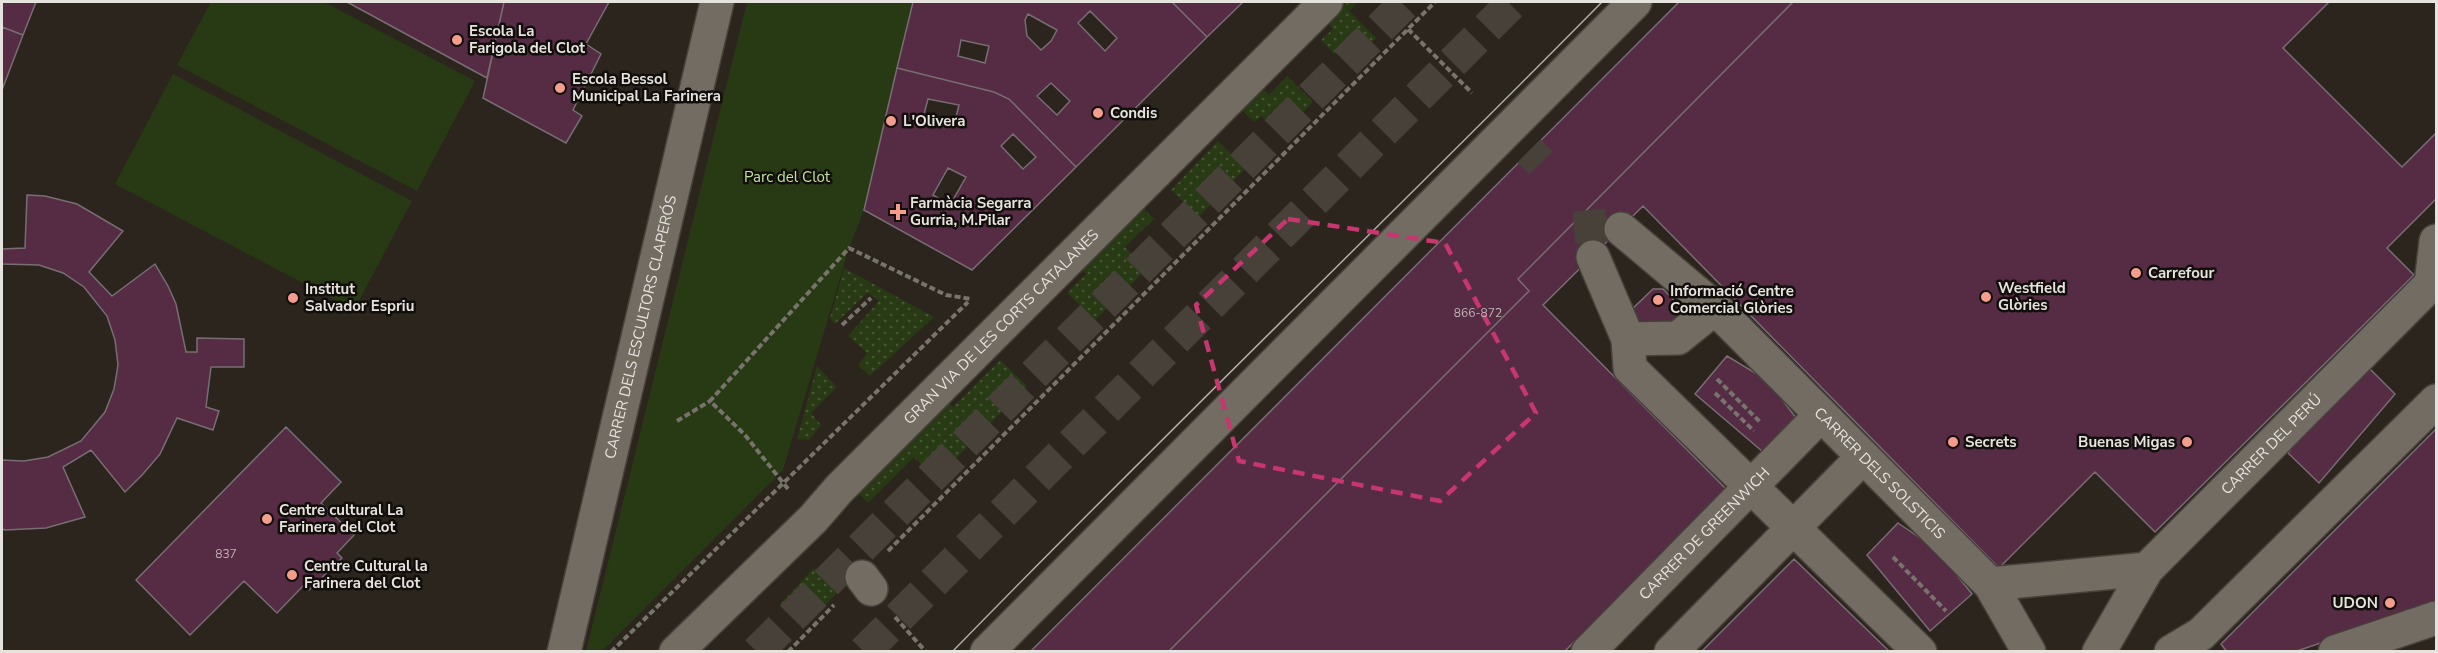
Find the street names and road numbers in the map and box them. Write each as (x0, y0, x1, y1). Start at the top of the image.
street label: CARRER DELS ESCULTORS CLAPERÓS (600, 193, 681, 461)
street label: GRAN VIA DE LES CORTS CATALANES (899, 225, 1103, 429)
street label: CARRER DEL PERÚ (2217, 389, 2326, 499)
street label: CARRER DELS SOLSTICIS (1810, 403, 1950, 543)
street label: CARRER DE GREENWICH (1635, 463, 1774, 604)

